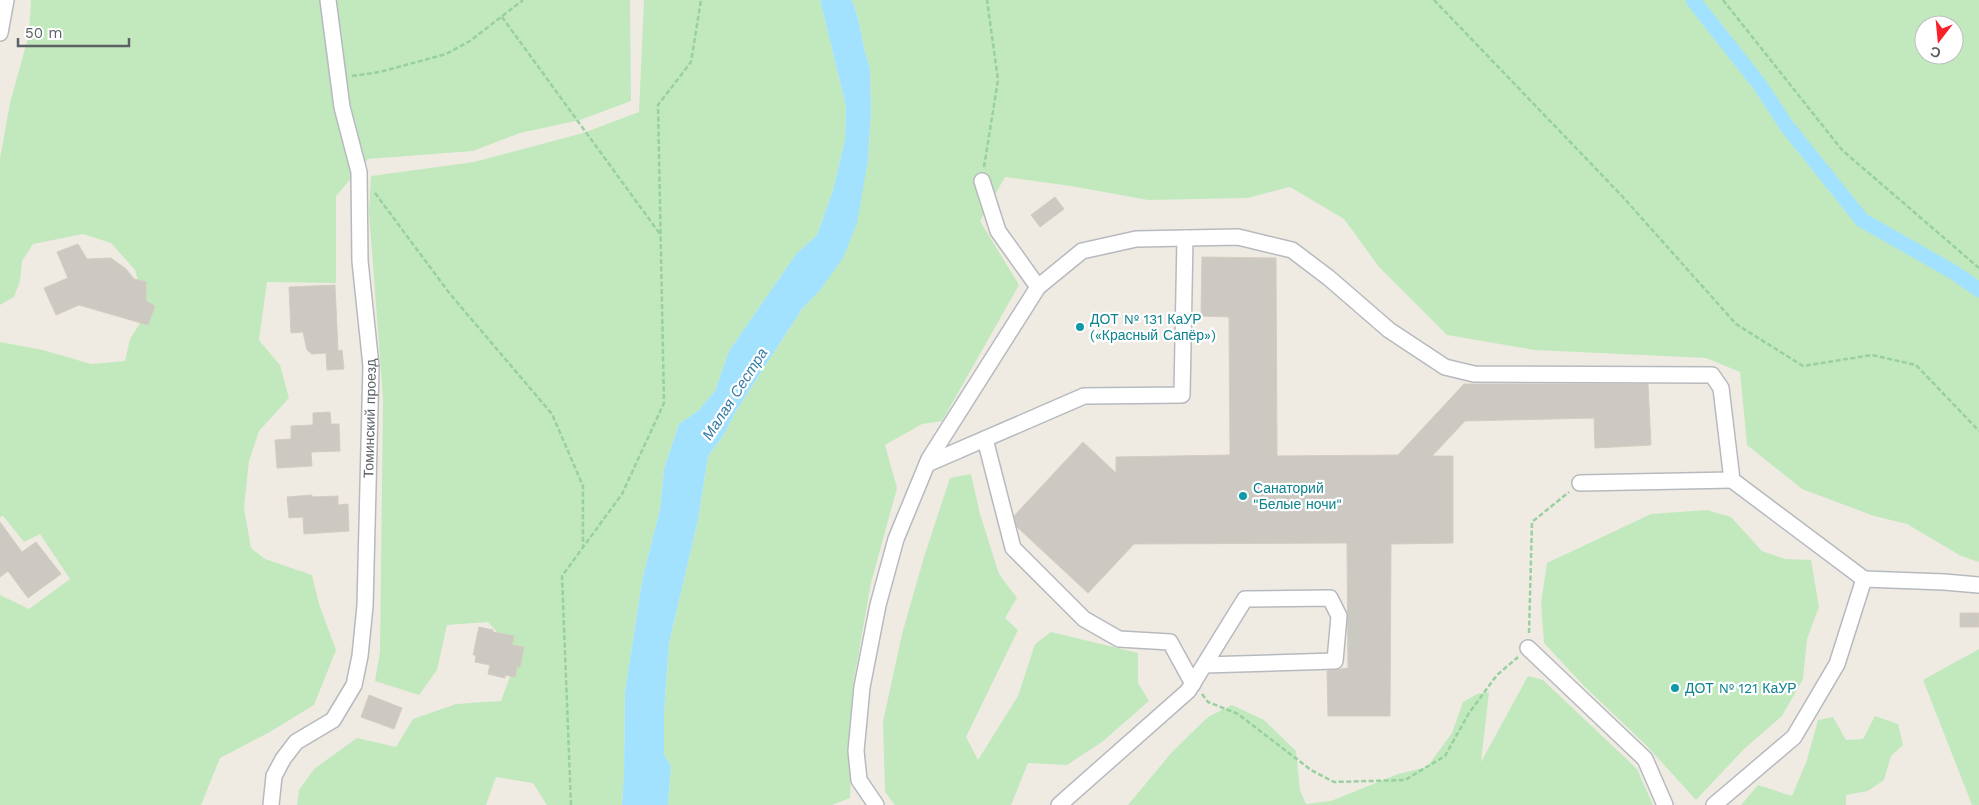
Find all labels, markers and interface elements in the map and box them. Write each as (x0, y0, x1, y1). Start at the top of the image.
scale bar (18, 15, 129, 47)
north arrow (1914, 15, 1964, 65)
text: 50 m (25, 24, 62, 42)
text: С (1928, 43, 1942, 62)
place label: ДОТ № 131 КаУР («Красный Сапёр») (1090, 311, 1216, 343)
marker: ДОТ № 131 КаУР («Красный Сапёр») (1074, 321, 1086, 333)
water label: Малая Сестра (699, 345, 771, 443)
street label: Томинский проезд (360, 358, 379, 478)
place label: Санаторий "Белые ночи" (1253, 480, 1342, 512)
marker: Санаторий "Белые ночи" (1237, 490, 1249, 502)
place label: ДОТ № 121 КаУР (1685, 680, 1797, 696)
marker: ДОТ № 121 КаУР (1669, 682, 1681, 694)

